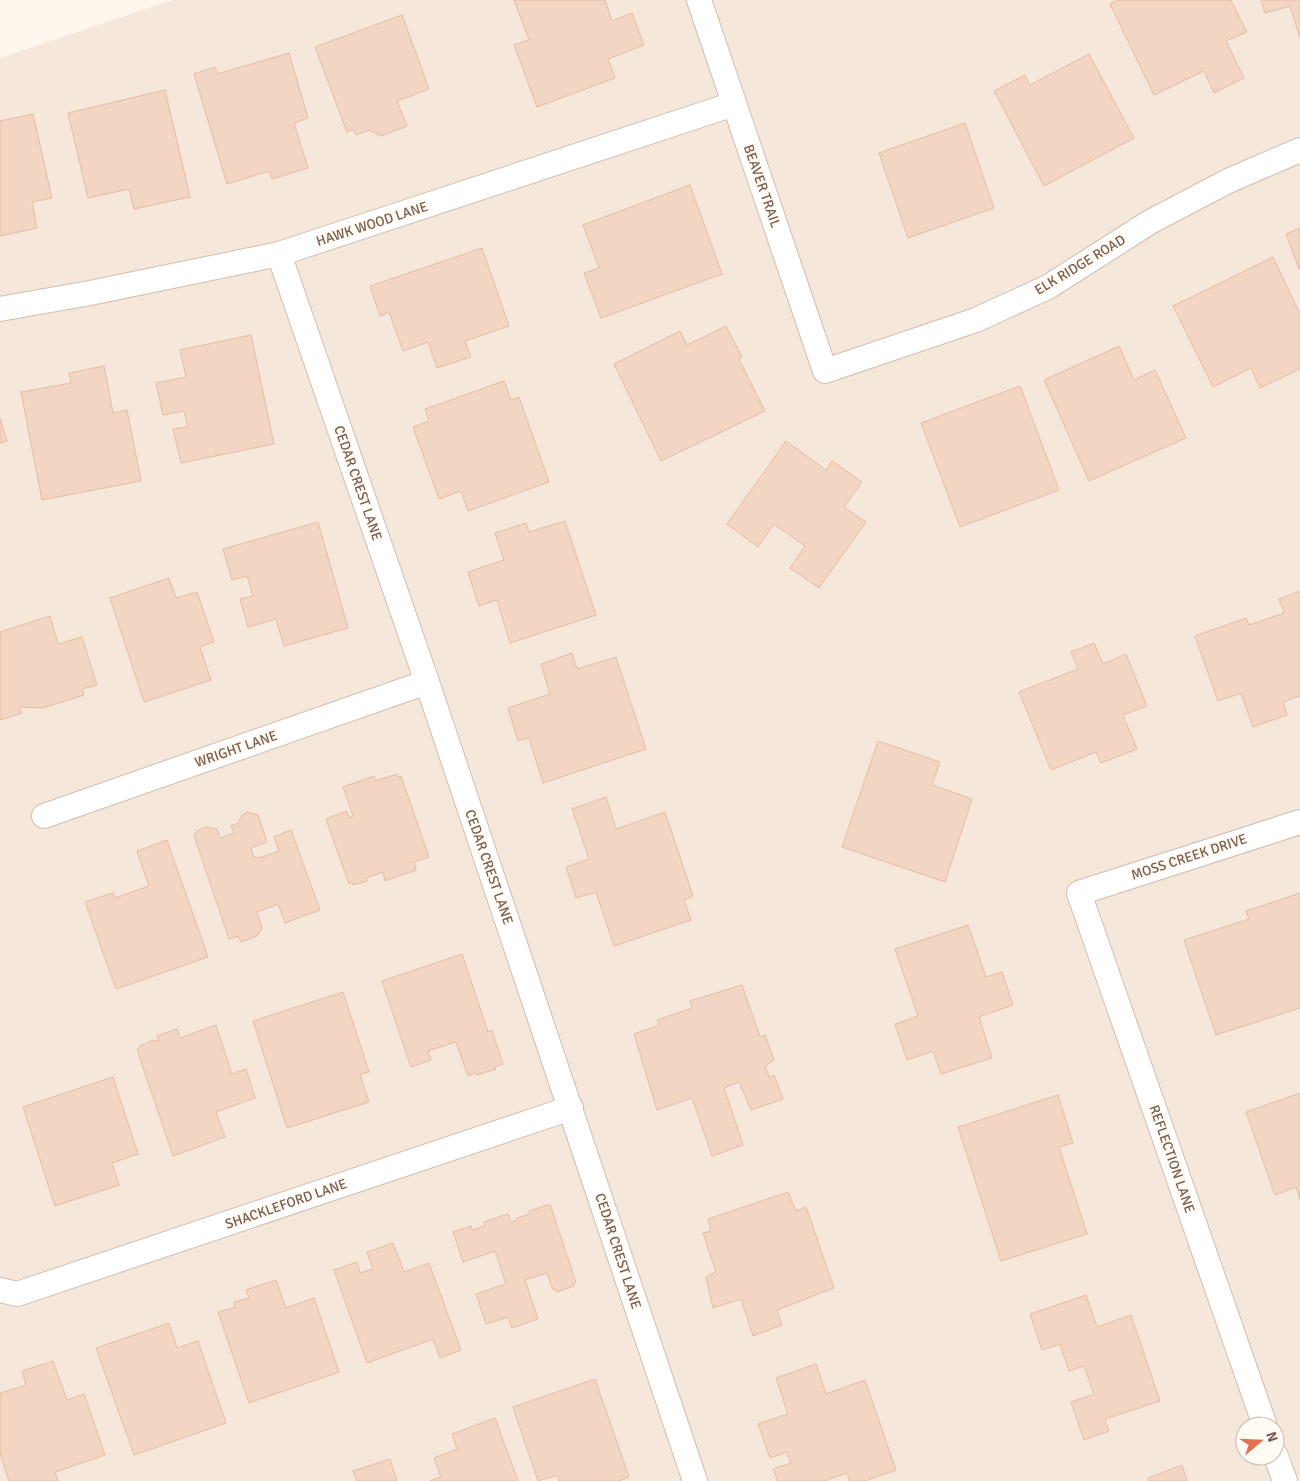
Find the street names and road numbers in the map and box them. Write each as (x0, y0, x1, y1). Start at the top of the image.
street label: BEAVER TRAIL (740, 142, 784, 230)
street label: HAWK WOOD LANE (314, 198, 430, 250)
street label: ELK RIDGE ROAD (1031, 231, 1129, 299)
street label: CEDAR CREST LANE (330, 423, 386, 543)
street label: WRIGHT LANE (193, 727, 279, 771)
street label: CEDAR CREST LANE (461, 807, 517, 927)
street label: MOSS CREEK DRIVE (1129, 830, 1249, 884)
street label: REFLECTION LANE (1146, 1103, 1198, 1215)
street label: SHACKLEFORD LANE (223, 1175, 349, 1233)
street label: CEDAR CREST LANE (591, 1191, 645, 1311)

